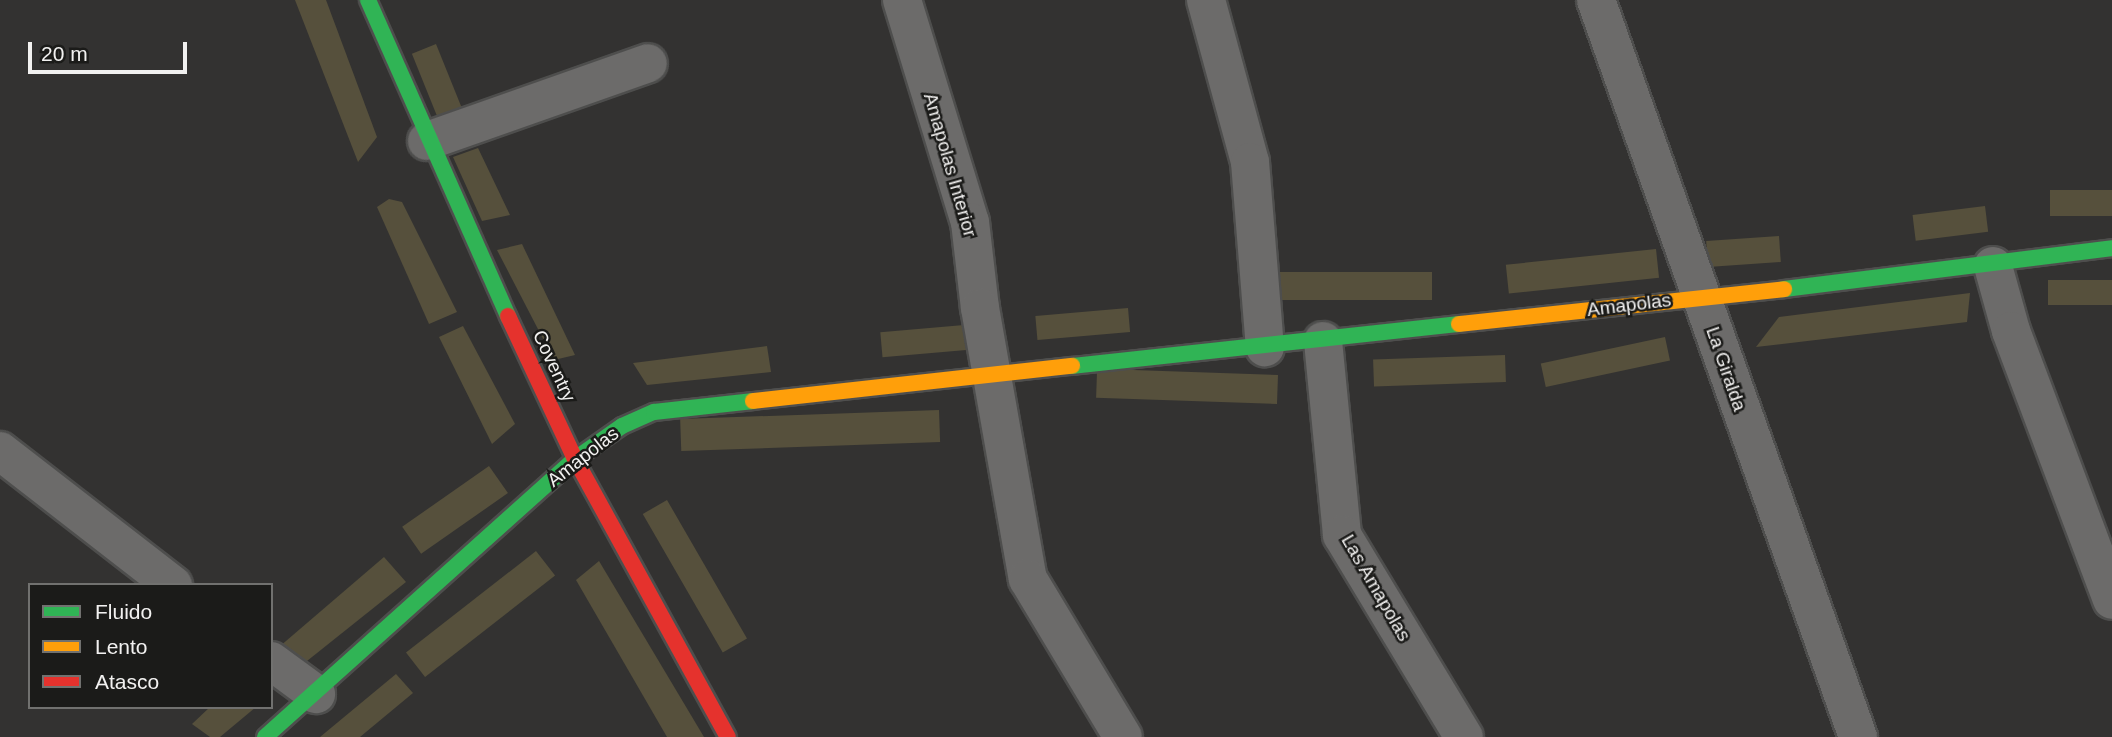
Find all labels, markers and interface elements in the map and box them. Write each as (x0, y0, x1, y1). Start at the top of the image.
scale bar (32, 28, 191, 72)
text: 20 m (41, 42, 88, 65)
street label: Amapolas Interior (919, 90, 981, 240)
street label: Amapolas (1586, 289, 1672, 321)
street label: La Giralda (1701, 324, 1751, 414)
street label: Coventry (528, 327, 580, 405)
street label: Amapolas (543, 422, 623, 492)
street label: Las Amapolas (1336, 530, 1416, 646)
legend (28, 583, 273, 709)
text: Fluido (95, 600, 152, 623)
text: Lento (95, 635, 148, 658)
text: Atasco (95, 670, 159, 693)

